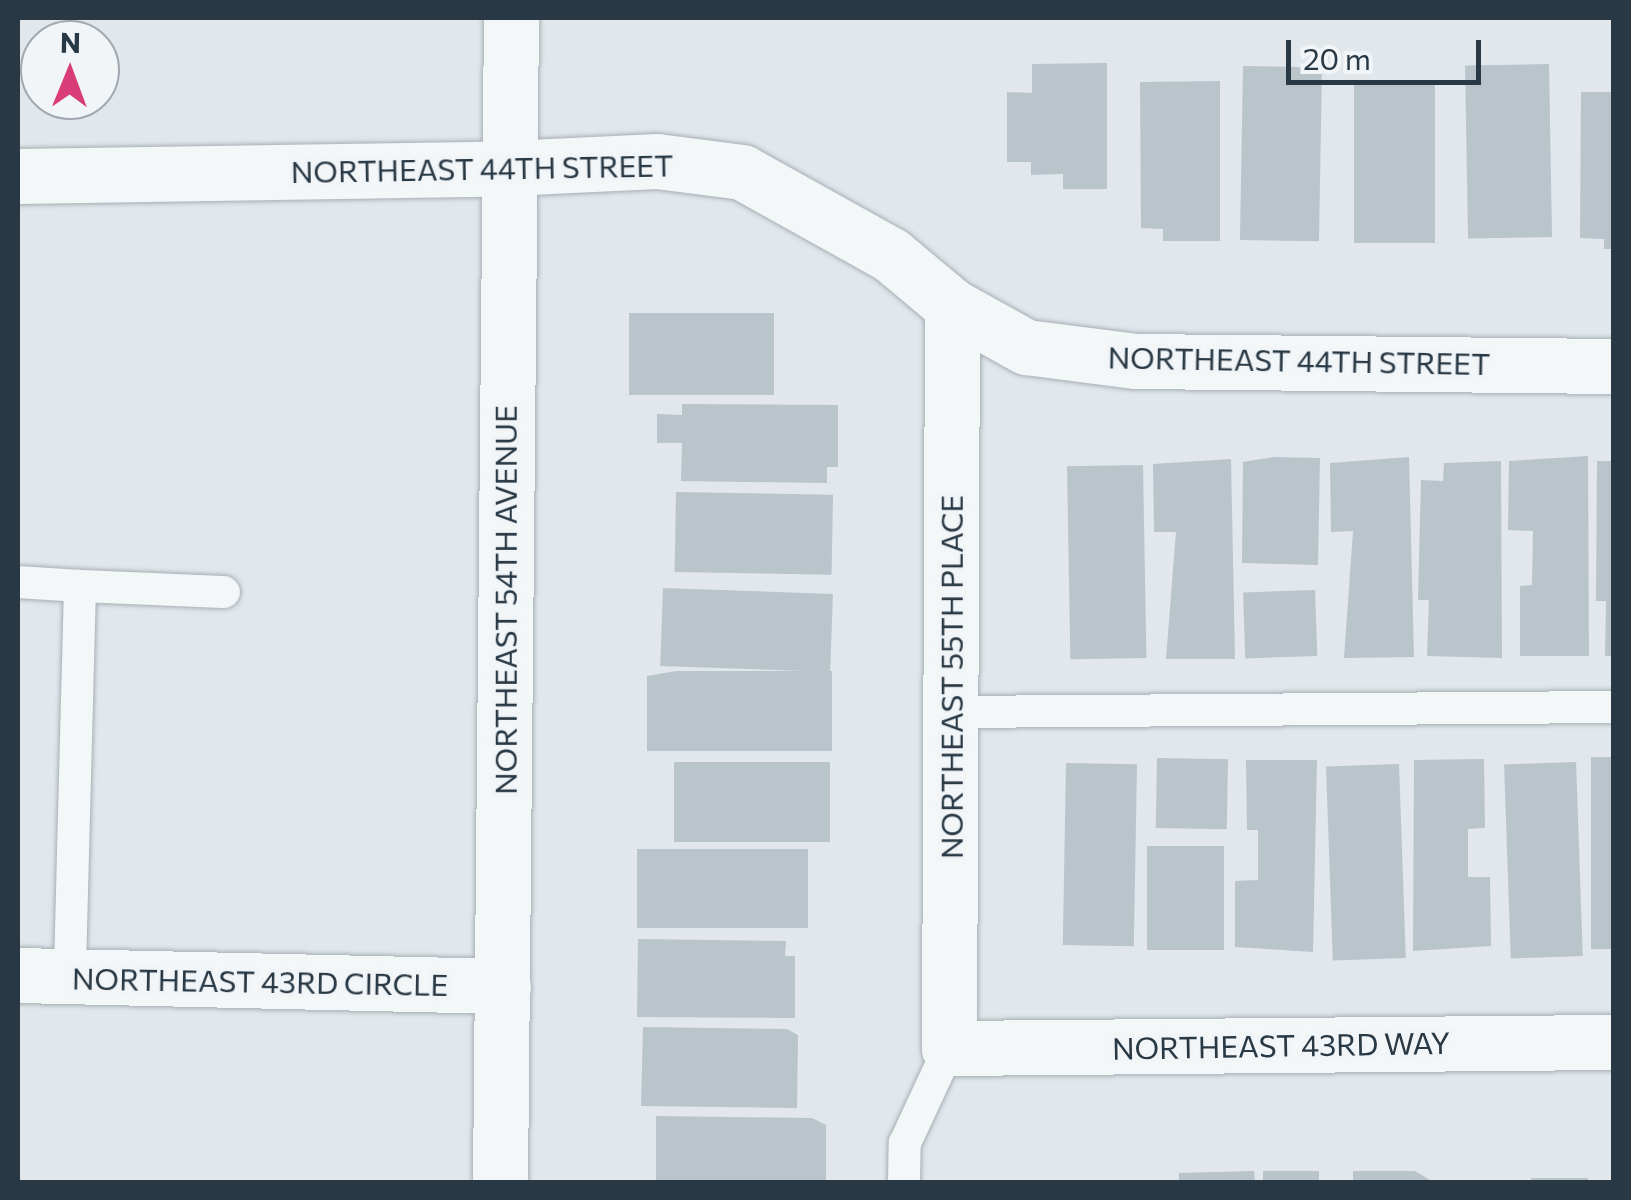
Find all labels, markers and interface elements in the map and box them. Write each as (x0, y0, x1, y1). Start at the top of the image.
north arrow (20, 20, 120, 120)
scale bar (1291, 20, 1486, 82)
text: N (60, 25, 81, 59)
text: 20 m (1303, 39, 1371, 76)
street label: NORTHEAST 44TH STREET (290, 147, 674, 189)
street label: NORTHEAST 44TH STREET (1107, 339, 1491, 381)
street label: NORTHEAST 54TH AVENUE (487, 405, 523, 795)
street label: NORTHEAST 55TH PLACE (933, 495, 969, 859)
street label: NORTHEAST 43RD CIRCLE (72, 960, 448, 1002)
street label: NORTHEAST 43RD WAY (1112, 1024, 1450, 1066)

